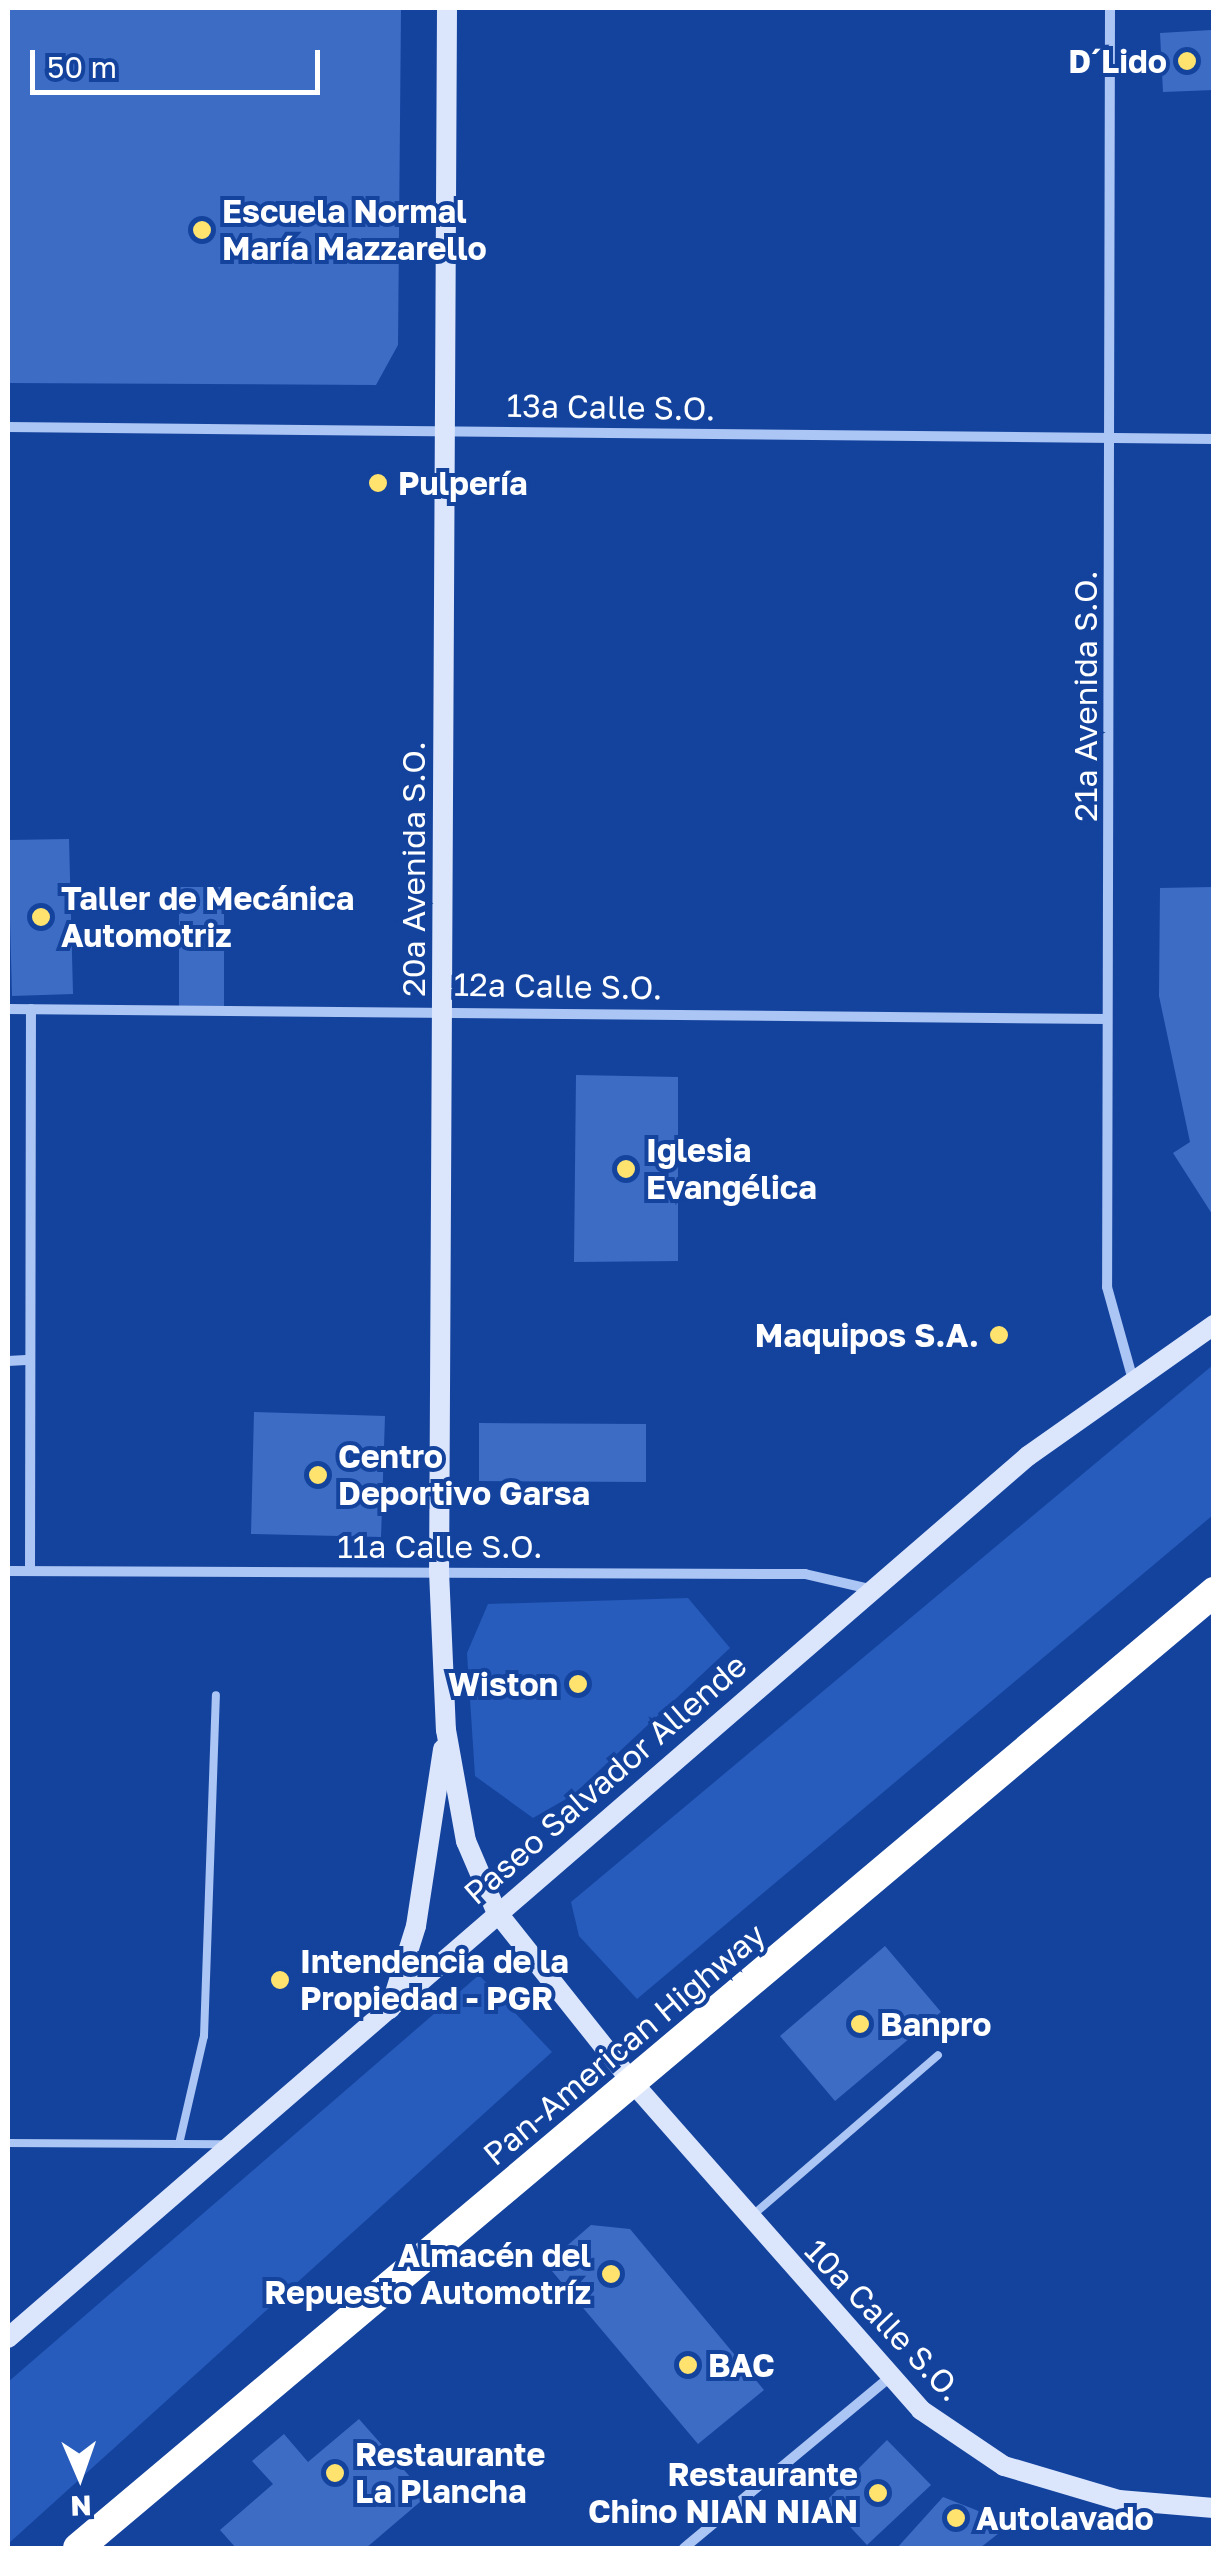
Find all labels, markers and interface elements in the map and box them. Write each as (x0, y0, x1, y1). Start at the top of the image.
scale bar (35, 30, 325, 92)
place label: D´Lido (1068, 42, 1167, 80)
text: 50 m (47, 49, 117, 85)
marker: D´Lido (1176, 50, 1198, 72)
place label: Escuela Normal María Mazzarello (222, 193, 487, 268)
marker: Escuela Normal María Mazzarello (191, 219, 213, 241)
street label: 13a Calle S.O. (506, 386, 716, 428)
place label: Pulpería (398, 464, 528, 502)
marker: Pulpería (367, 472, 389, 494)
street label: 21a Avenida S.O. (1066, 570, 1104, 822)
street label: 20a Avenida S.O. (394, 741, 432, 997)
place label: Taller de Mecánica Automotriz (61, 880, 354, 955)
marker: Taller de Mecánica Automotriz (30, 906, 52, 928)
street label: 12a Calle S.O. (453, 965, 663, 1007)
place label: Iglesia Evangélica (646, 1132, 817, 1207)
marker: Iglesia Evangélica (615, 1158, 637, 1180)
place label: Maquipos S.A. (755, 1316, 979, 1354)
marker: Maquipos S.A. (988, 1324, 1010, 1346)
place label: Centro Deportivo Garsa (338, 1438, 590, 1513)
marker: Centro Deportivo Garsa (307, 1464, 329, 1486)
street label: 11a Calle S.O. (337, 1527, 543, 1565)
street label: Paseo Salvador Allende (456, 1646, 754, 1912)
place label: Wiston (448, 1665, 558, 1703)
marker: Wiston (567, 1673, 589, 1695)
street label: Pan-American Highway (475, 1915, 773, 2173)
place label: Intendencia de la Propiedad - PGR (300, 1943, 569, 2018)
marker: Intendencia de la Propiedad - PGR (269, 1969, 291, 1991)
place label: Banpro (880, 2005, 991, 2043)
marker: Banpro (849, 2013, 871, 2035)
street label: 10a Calle S.O. (797, 2231, 971, 2409)
place label: Almacén del Repuesto Automotríz (264, 2237, 591, 2312)
marker: Almacén del Repuesto Automotríz (600, 2263, 622, 2285)
place label: BAC (708, 2346, 775, 2384)
marker: BAC (677, 2354, 699, 2376)
north arrow (30, 2426, 130, 2526)
place label: Restaurante La Plancha (355, 2436, 545, 2511)
place label: Restaurante Chino NIAN NIAN (588, 2456, 858, 2531)
marker: Restaurante La Plancha (324, 2462, 346, 2484)
marker: Restaurante Chino NIAN NIAN (867, 2482, 889, 2504)
text: N (70, 2490, 92, 2523)
place label: Autolavado (976, 2499, 1154, 2537)
marker: Autolavado (945, 2507, 967, 2529)

